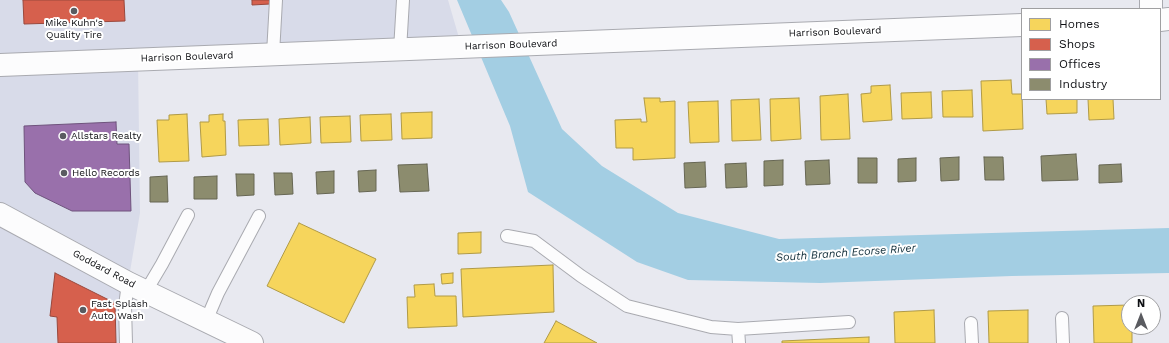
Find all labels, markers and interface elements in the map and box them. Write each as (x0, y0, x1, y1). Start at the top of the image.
marker: Mike Kuhn's Quality Tire (69, 6, 79, 16)
legend (1021, 8, 1161, 100)
place label: Mike Kuhn's Quality Tire (45, 17, 103, 40)
text: Homes (1059, 17, 1100, 31)
street label: Harrison Boulevard (788, 24, 882, 40)
street label: Harrison Boulevard (464, 37, 558, 53)
text: Shops (1059, 37, 1095, 51)
street label: Harrison Boulevard (140, 49, 234, 65)
text: Offices (1059, 57, 1101, 71)
text: Industry (1059, 77, 1107, 91)
place label: Allstars Realty (71, 130, 142, 142)
marker: Allstars Realty (58, 131, 68, 141)
place label: Hello Records (72, 167, 140, 179)
marker: Hello Records (59, 168, 69, 178)
water label: South Branch Ecorse River (776, 242, 916, 264)
street label: Goddard Road (71, 247, 137, 291)
north arrow (1121, 295, 1161, 335)
text: N (1137, 297, 1145, 310)
place label: Fast Splash Auto Wash (91, 298, 148, 322)
marker: Fast Splash Auto Wash (78, 305, 88, 315)

